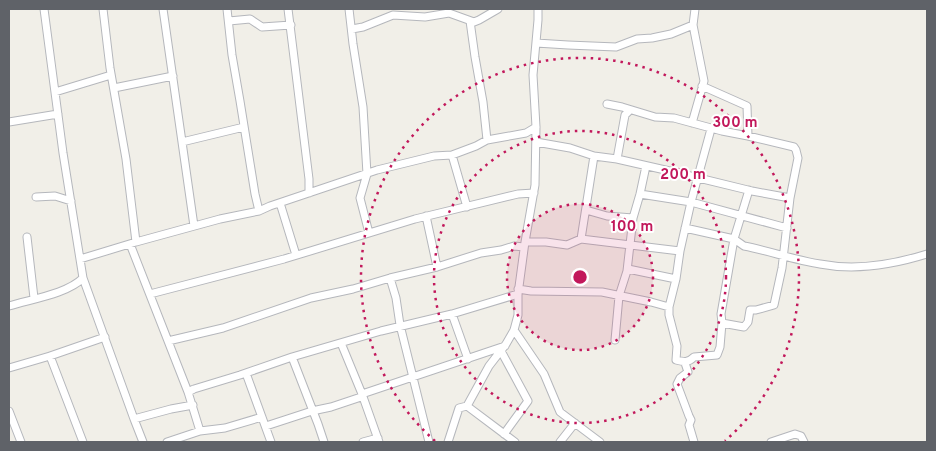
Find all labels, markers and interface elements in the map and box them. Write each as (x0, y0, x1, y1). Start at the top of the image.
text: 300 m (712, 114, 758, 133)
text: 200 m (660, 166, 706, 185)
text: 100 m (611, 218, 653, 237)
centre of rings (571, 268, 589, 286)

